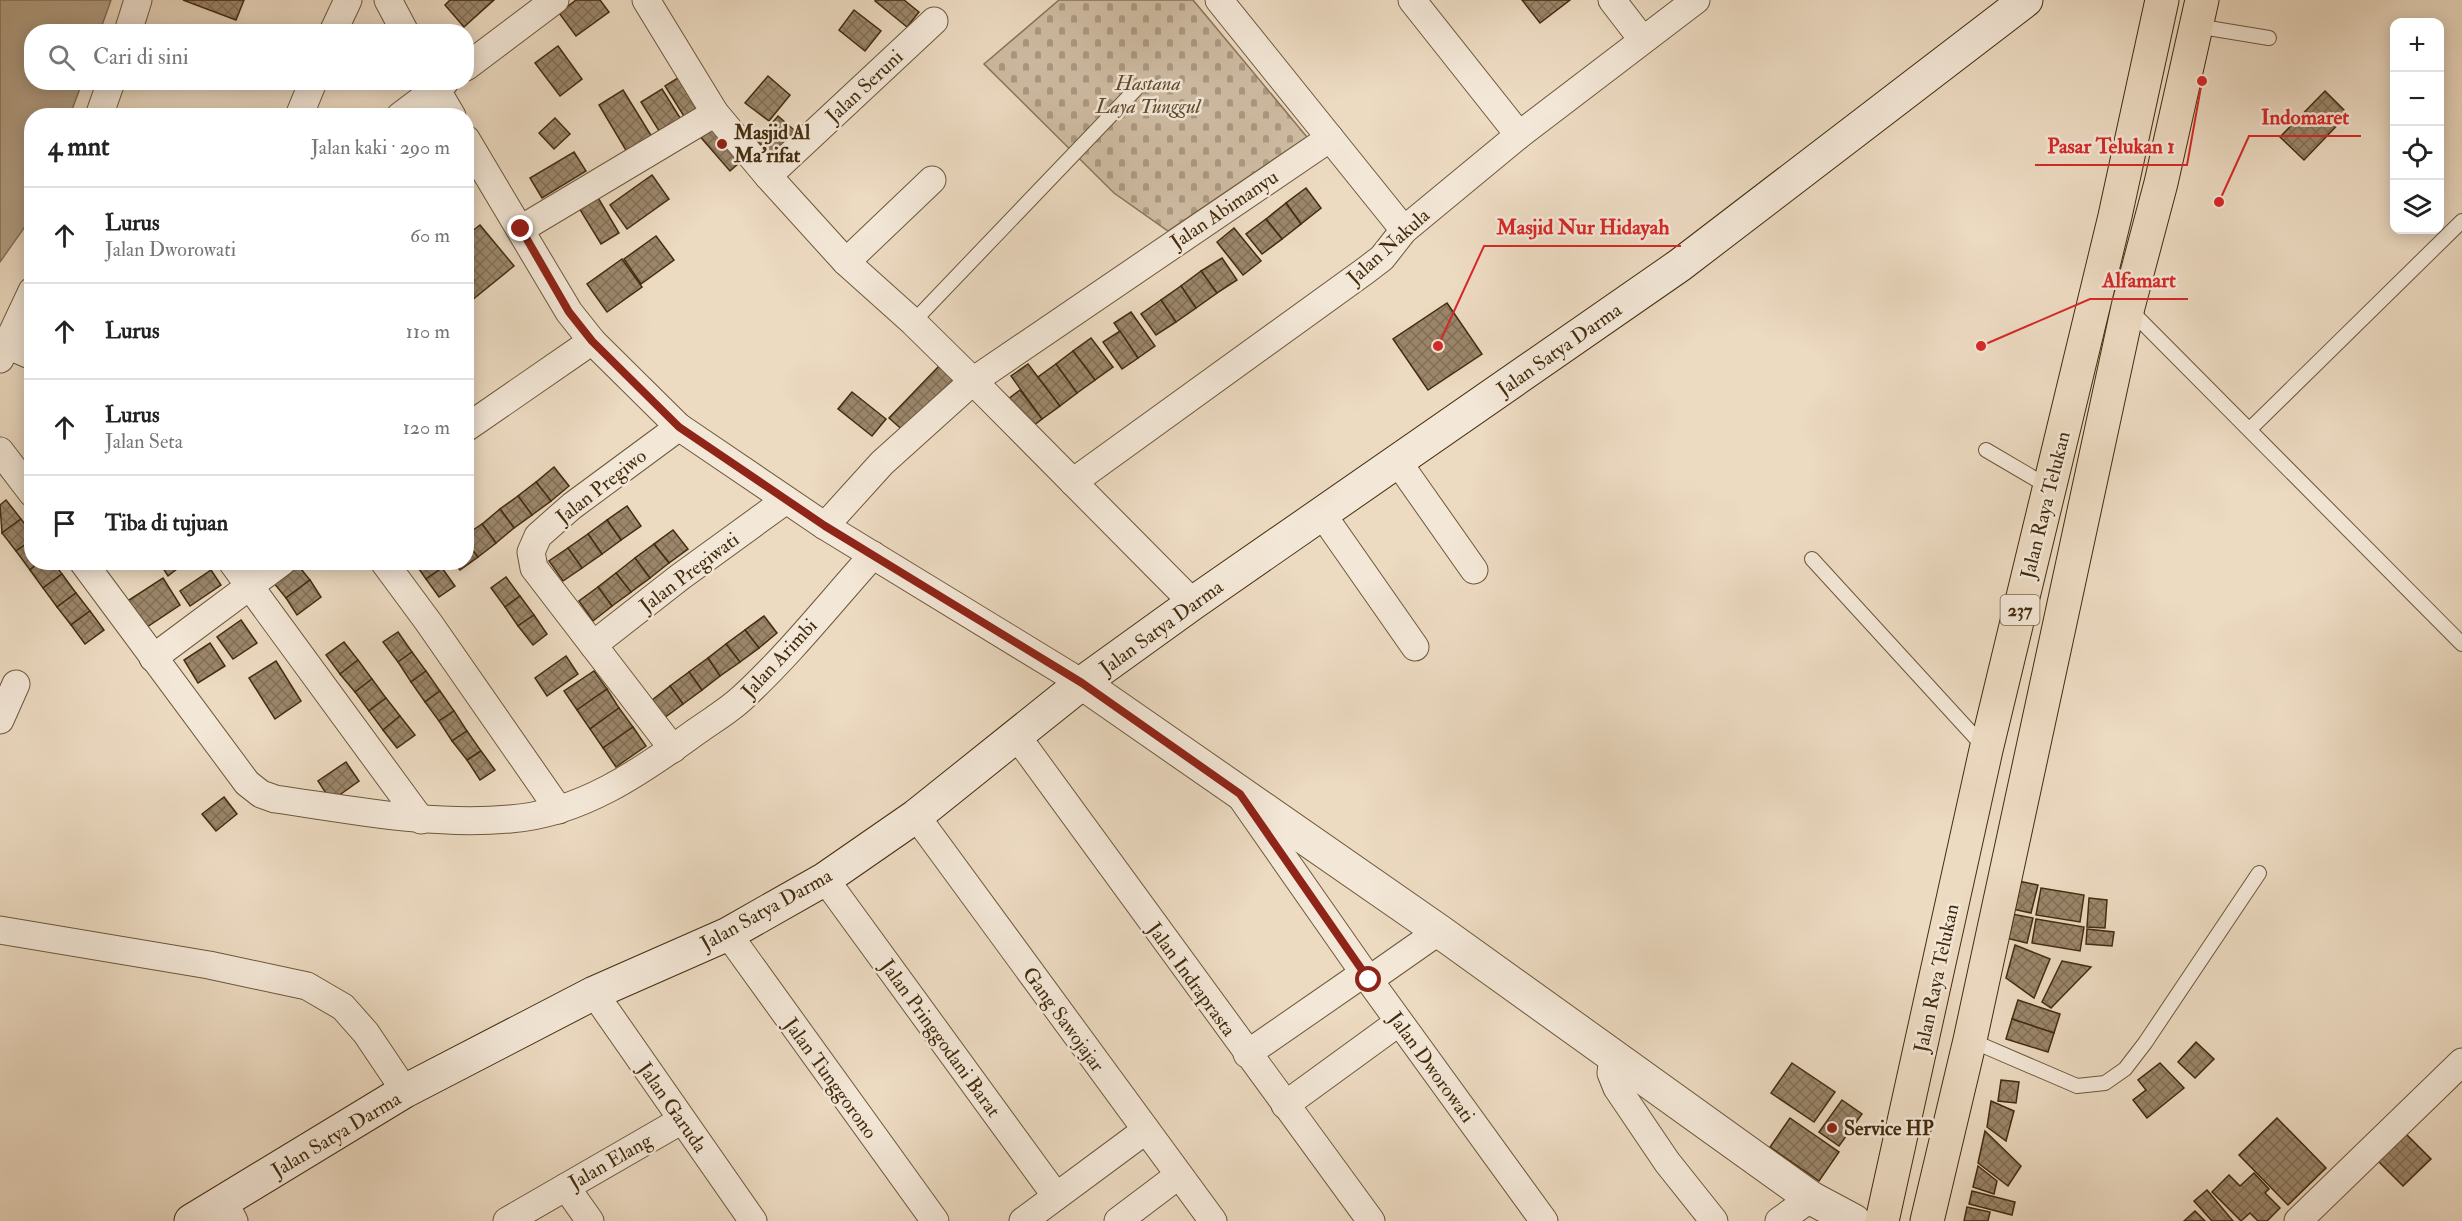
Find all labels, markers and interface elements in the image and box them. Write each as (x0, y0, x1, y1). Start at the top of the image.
map controls (2390, 18, 2444, 234)
button: + (2390, 18, 2444, 72)
search box (24, 24, 474, 90)
icon: search (45, 41, 78, 74)
text: Cari di sini (93, 43, 189, 71)
street label: Jalan Seruni (820, 44, 908, 129)
park label: Hastana Laya Tunggul (1095, 71, 1203, 119)
button: − (2390, 72, 2444, 126)
callout: Indomaret (2249, 97, 2361, 136)
text: Indomaret (2261, 104, 2349, 131)
place label: Masjid Al Ma'rifat (733, 120, 811, 168)
callout: Pasar Telukan 1 (2035, 126, 2187, 165)
button: locate (2390, 126, 2444, 180)
text: 4 mnt (48, 131, 109, 163)
text: Pasar Telukan 1 (2047, 133, 2175, 160)
text: Jalan kaki · 290 m (311, 135, 450, 160)
marker: Masjid Al Ma'rifat (715, 137, 729, 151)
street label: Jalan Abimanyu (1165, 164, 1283, 255)
button: layers (2390, 180, 2444, 234)
street label: Jalan Nakula (1341, 202, 1435, 291)
callout: Masjid Nur Hidayah (1484, 207, 1681, 246)
text: Lurus (105, 209, 159, 237)
text: Masjid Nur Hidayah (1496, 214, 1669, 241)
route end (507, 215, 533, 241)
icon: ahead (48, 219, 81, 252)
text: 60 m (410, 223, 450, 248)
text: Jalan Dworowati (105, 237, 236, 262)
callout: Alfamart (2090, 260, 2188, 299)
text: Alfamart (2101, 267, 2176, 294)
street label: Jalan Satya Darma (1491, 297, 1627, 402)
icon: ahead (48, 315, 81, 348)
text: Lurus (105, 317, 159, 345)
text: 110 m (406, 319, 450, 344)
text: Lurus (105, 401, 159, 429)
icon: ahead (48, 411, 81, 444)
text: 120 m (403, 415, 450, 440)
text: Jalan Seta (105, 429, 183, 454)
street label: Jalan Raya Telukan (2015, 429, 2076, 583)
street label: Jalan Pregiwo (550, 443, 652, 530)
icon: arrive (48, 507, 81, 540)
text: Tiba di tujuan (105, 509, 228, 537)
street label: Jalan Pregiwati (634, 527, 744, 619)
street label: Jalan Satya Darma (1094, 574, 1229, 681)
road number: 237 (2000, 595, 2040, 625)
street label: Jalan Arimbi (736, 613, 823, 704)
street label: Jalan Satya Darma (695, 863, 837, 956)
street label: Jalan Raya Telukan (1908, 902, 1964, 1056)
street label: Jalan Indraprasta (1140, 917, 1242, 1042)
street label: Jalan Pringgodani Barat (874, 954, 1007, 1123)
street label: Gang Sawojajar (1017, 962, 1110, 1077)
route start (1355, 966, 1381, 992)
street label: Jalan Dworowati (1382, 1006, 1480, 1128)
street label: Jalan Tunggorono (778, 1012, 883, 1144)
street label: Jalan Garuda (632, 1056, 713, 1158)
street label: Jalan Satya Darma (266, 1086, 406, 1183)
place label: Service HP (1844, 1116, 1934, 1141)
marker: Service HP (1825, 1121, 1839, 1135)
street label: Jalan Elang (563, 1127, 657, 1196)

